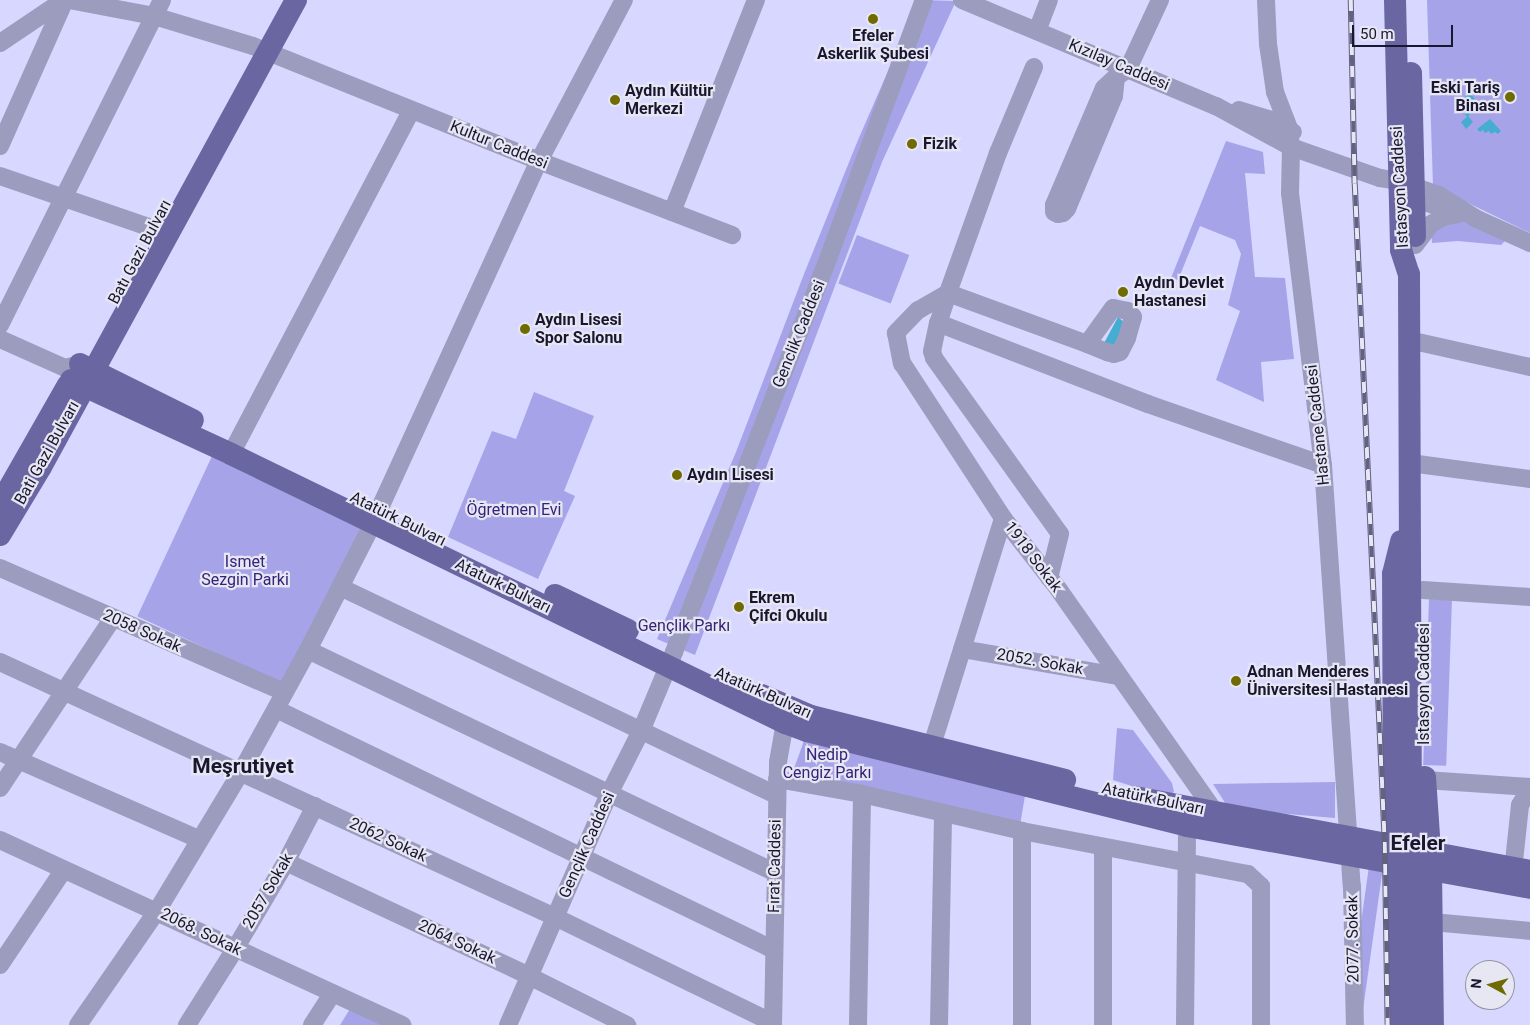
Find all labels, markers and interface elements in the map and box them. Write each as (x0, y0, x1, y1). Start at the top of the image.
marker: Efeler Askerlik Şubesi (867, 13, 879, 25)
scale bar (1355, 15, 1456, 47)
text: 50 m (1360, 25, 1394, 43)
place label: Efeler Askerlik Şubesi (817, 26, 929, 64)
street label: Kızılay Caddesi (1066, 35, 1172, 95)
place label: Eski Tariş Binası (1430, 78, 1500, 116)
place label: Aydın Kültür Merkezi (625, 81, 713, 119)
marker: Eski Tariş Binası (1504, 91, 1516, 103)
marker: Aydın Kültür Merkezi (609, 94, 621, 106)
street label: Kultur Caddesi (447, 117, 551, 173)
street label: Istasyon Caddesi (1387, 126, 1413, 248)
place label: Fizik (923, 134, 957, 154)
marker: Fizik (905, 137, 919, 151)
street label: Batı Gazi Bulvarı (104, 196, 176, 308)
place label: Aydın Devlet Hastanesi (1134, 273, 1224, 311)
street label: Genclik Caddesi (769, 277, 829, 391)
marker: Aydın Devlet Hastanesi (1116, 285, 1130, 299)
place label: Aydın Lisesi Spor Salonu (535, 310, 622, 348)
marker: Aydın Lisesi Spor Salonu (519, 323, 531, 335)
street label: Hastane Caddesi (1302, 364, 1334, 486)
street label: Bati Gazi Bulvarı (11, 398, 83, 508)
place label: Aydın Lisesi (687, 465, 774, 485)
marker: Aydın Lisesi (671, 469, 683, 481)
street label: Atatürk Bulvarı (347, 488, 449, 550)
park label: Öğretmen Evi (467, 500, 561, 520)
street label: 1918 Sokak (1000, 518, 1066, 596)
park label: Ismet Sezgin Parki (201, 552, 289, 590)
street label: Ataturk Bulvarı (452, 555, 554, 617)
place label: Ekrem Çifci Okulu (749, 588, 828, 626)
marker: Ekrem Çifci Okulu (733, 601, 745, 613)
street label: 2058 Sokak (100, 605, 184, 657)
park label: Gençlik Parkı (638, 616, 730, 636)
street label: Istasyon Caddesi (1414, 623, 1434, 745)
street label: 2052. Sokak (995, 645, 1085, 679)
place label: Adnan Menderes Üniversitesi Hastanesi (1247, 662, 1408, 700)
street label: Atatürk Bulvarı (712, 663, 814, 723)
marker: Adnan Menderes Üniversitesi Hastanesi (1229, 674, 1243, 688)
park label: Nedip Cengiz Parkı (783, 745, 871, 783)
district label: Meşrutiyet (192, 753, 294, 779)
street label: Atatürk Bulvarı (1100, 779, 1206, 819)
street label: Gençlik Caddesi (555, 789, 619, 901)
street label: 2062 Sokak (346, 814, 430, 866)
street label: Fırat Caddesi (765, 819, 785, 913)
district label: Efeler (1391, 830, 1445, 856)
street label: 2057 Sokak (239, 850, 297, 932)
street label: 2077. Sokak (1343, 895, 1363, 983)
street label: 2068. Sokak (157, 904, 245, 960)
street label: 2064 Sokak (415, 916, 499, 968)
north arrow (1465, 960, 1515, 1010)
text: N (1468, 978, 1485, 989)

